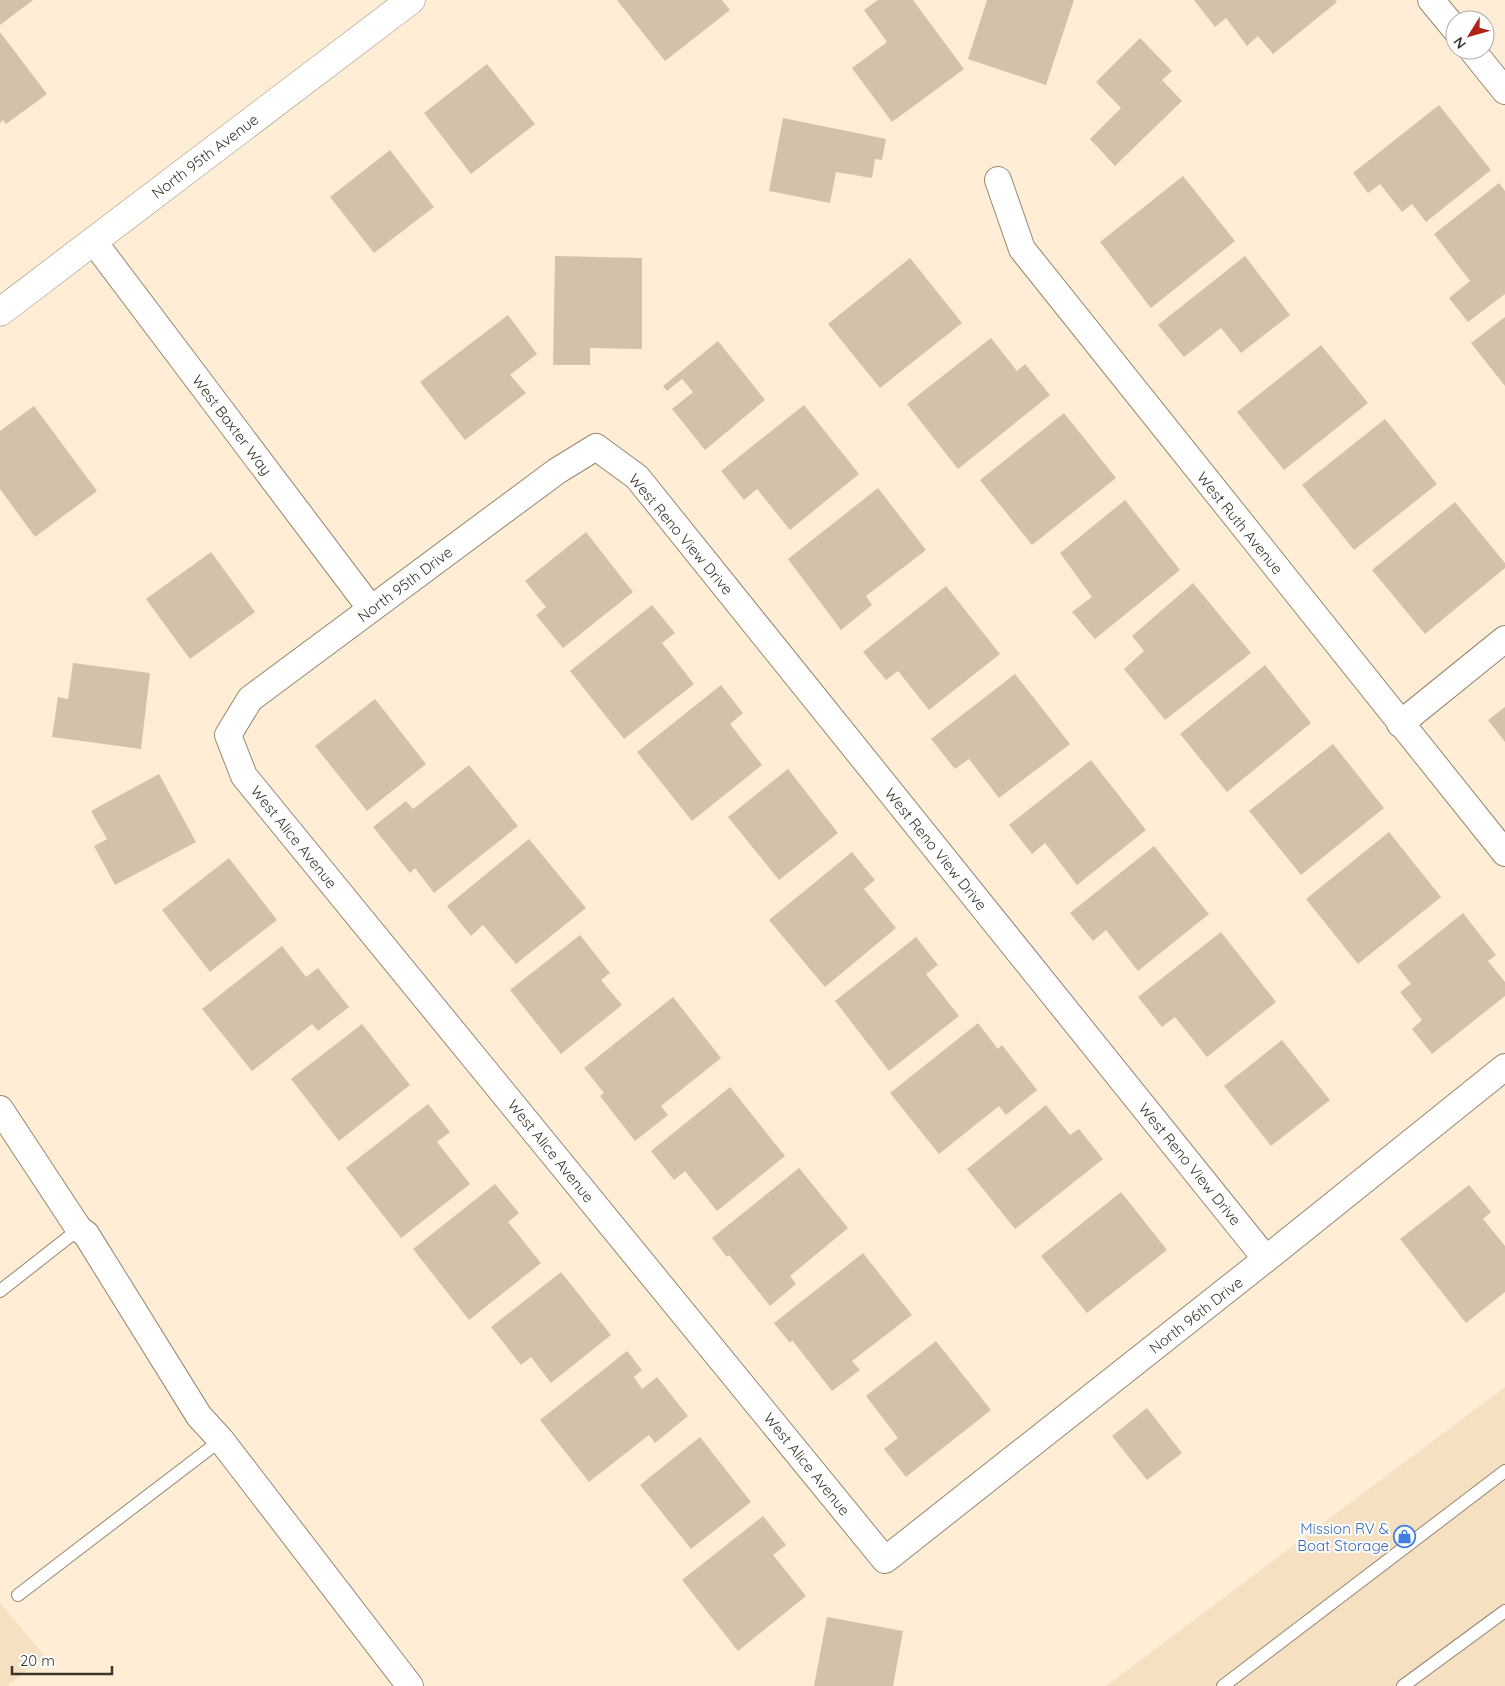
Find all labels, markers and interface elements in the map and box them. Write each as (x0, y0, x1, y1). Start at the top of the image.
north arrow (1445, 10, 1495, 60)
text: N (1449, 33, 1470, 52)
street label: North 95th Avenue (148, 110, 262, 202)
street label: West Baxter Way (188, 371, 276, 479)
street label: West Ruth Avenue (1193, 468, 1287, 578)
street label: West Reno View Drive (625, 470, 737, 598)
street label: North 95th Drive (354, 542, 456, 626)
street label: West Alice Avenue (247, 782, 341, 892)
street label: West Reno View Drive (881, 784, 991, 914)
street label: West Alice Avenue (504, 1096, 598, 1206)
street label: West Reno View Drive (1135, 1099, 1245, 1229)
street label: North 96th Drive (1145, 1273, 1247, 1357)
street label: West Alice Avenue (760, 1409, 854, 1519)
place label: Mission RV & Boat Storage (1297, 1519, 1389, 1555)
shop icon: Mission RV & Boat Storage (1393, 1525, 1417, 1549)
scale bar (12, 1644, 112, 1676)
text: 20 m (20, 1651, 55, 1670)

